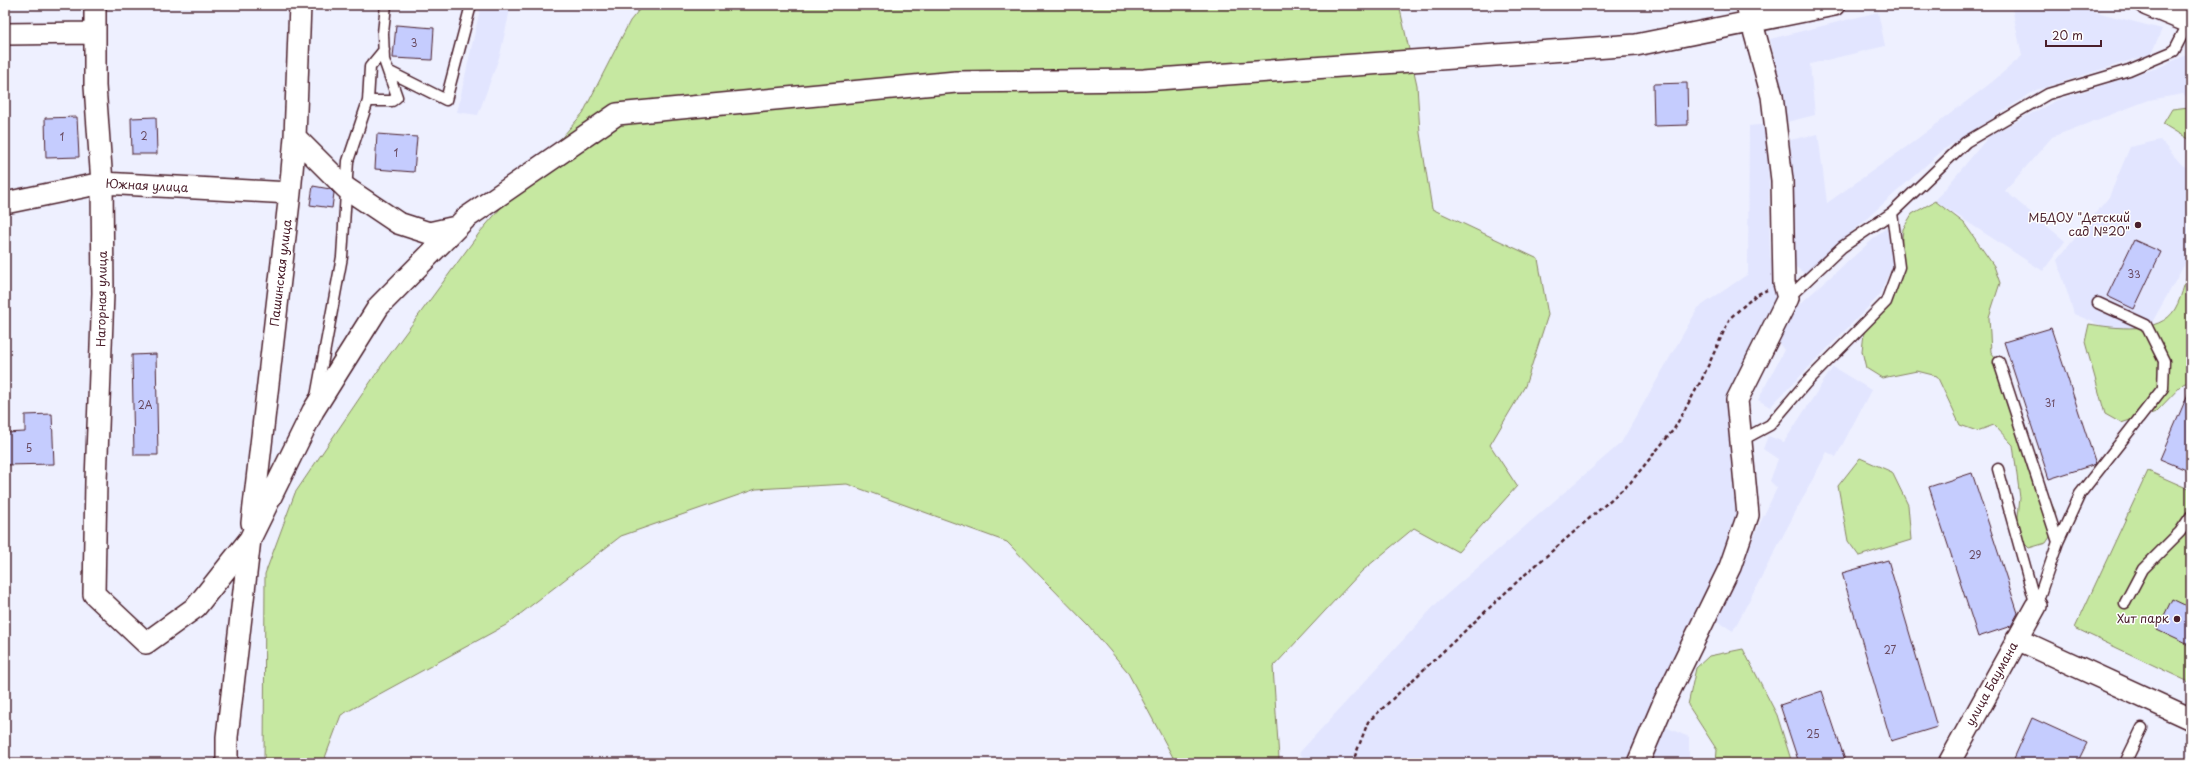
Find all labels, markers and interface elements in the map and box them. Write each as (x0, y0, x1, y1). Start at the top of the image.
scale bar (2046, 22, 2101, 48)
text: 20 m (2052, 26, 2083, 44)
house number: 3 (411, 35, 417, 50)
house number: 2 (140, 128, 148, 143)
house number: 1 (60, 129, 64, 144)
house number: 1 (394, 145, 398, 160)
street label: Южная улица (105, 174, 189, 196)
place label: МБДОУ "Детский сад №20" (2028, 208, 2130, 240)
street label: Пашинская улица (265, 218, 296, 328)
marker: МБДОУ "Детский сад №20" (2133, 220, 2143, 230)
street label: Нагорная улица (91, 250, 111, 347)
house number: 33 (2127, 266, 2141, 281)
house number: 31 (2045, 395, 2055, 410)
house number: 2А (138, 397, 153, 412)
house number: 5 (26, 440, 32, 455)
house number: 29 (1969, 547, 1982, 562)
place label: Хит парк (2117, 609, 2170, 627)
marker: Хит парк (2172, 614, 2182, 624)
street label: улица Баумана (1961, 638, 2022, 729)
house number: 27 (1884, 642, 1897, 657)
house number: 25 (1806, 726, 1820, 741)

